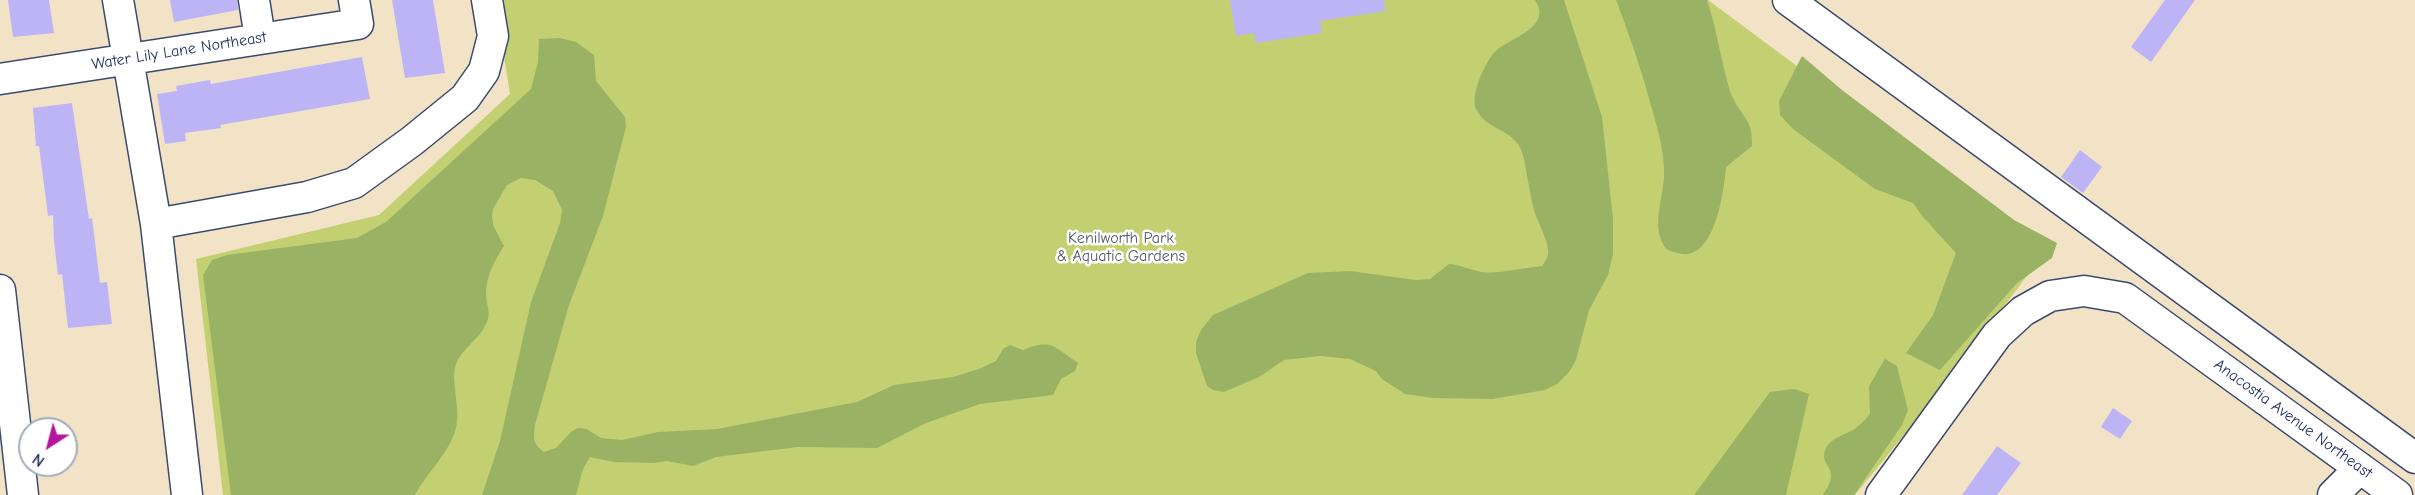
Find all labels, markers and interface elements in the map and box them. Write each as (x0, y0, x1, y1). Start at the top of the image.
street label: Water Lily Lane Northeast (90, 28, 268, 74)
park label: Kenilworth Park & Aquatic Gardens (1057, 228, 1185, 266)
street label: Anacostia Avenue Northeast (2210, 355, 2376, 483)
north arrow (18, 417, 78, 477)
text: N (29, 450, 48, 470)

